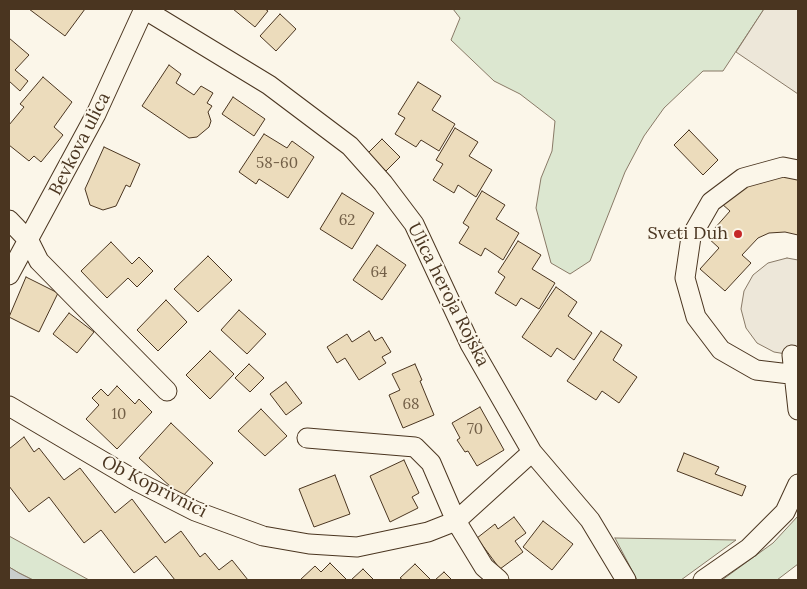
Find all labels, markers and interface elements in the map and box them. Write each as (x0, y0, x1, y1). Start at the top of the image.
street label: Bevkova ulica (45, 89, 115, 199)
house number: 58-60 (256, 155, 298, 173)
house number: 62 (339, 212, 355, 230)
street label: Ulica heroja Rojška (402, 220, 494, 370)
place label: Sveti Duh (648, 223, 728, 245)
marker: Sveti Duh (732, 228, 744, 240)
house number: 64 (371, 264, 387, 282)
house number: 68 (402, 396, 420, 414)
house number: 10 (112, 406, 126, 424)
house number: 70 (467, 421, 483, 439)
street label: Ob Koprivnici (98, 451, 210, 523)

